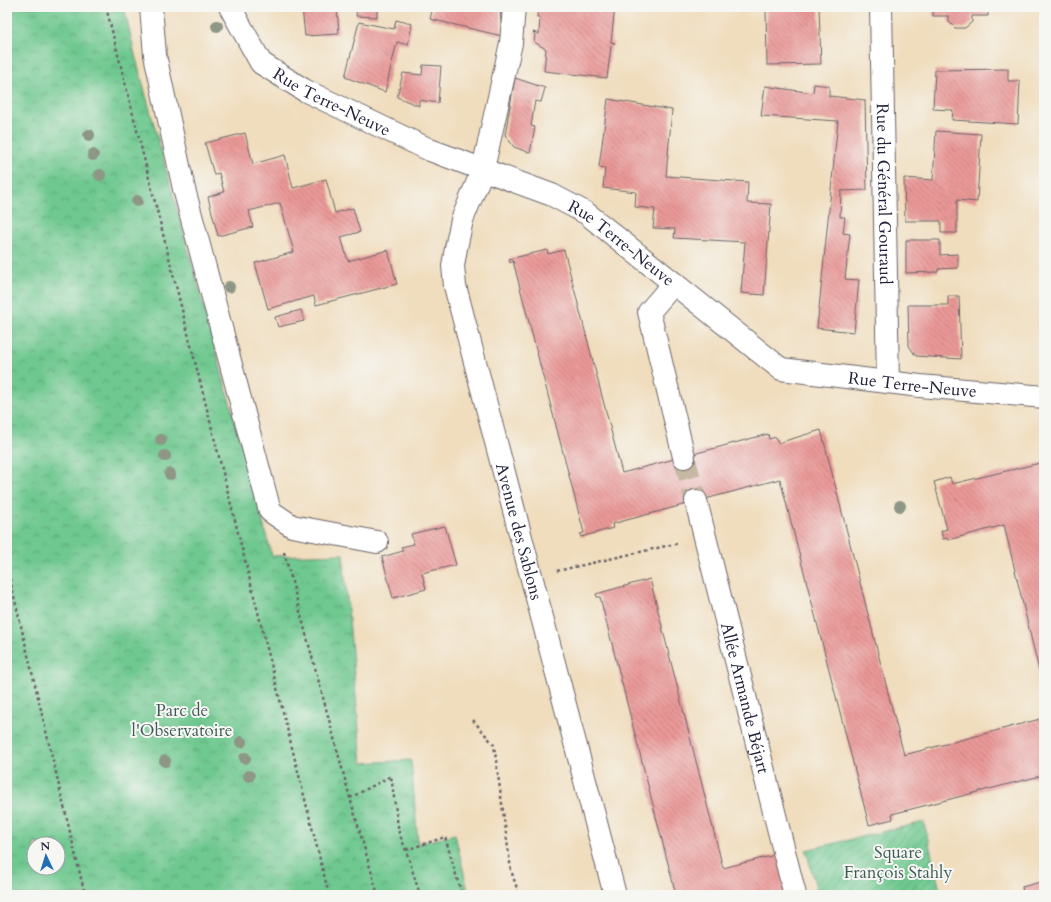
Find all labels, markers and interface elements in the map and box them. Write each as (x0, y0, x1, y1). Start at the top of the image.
street label: Rue Terre-Neuve (268, 62, 394, 142)
street label: Rue du Général Gouraud (871, 103, 897, 285)
street label: Rue Terre-Neuve (564, 195, 679, 292)
street label: Rue Terre-Neuve (847, 366, 978, 403)
street label: Avenue des Sablons (490, 460, 548, 603)
street label: Allée Armande Béjart (715, 620, 775, 777)
park label: Parc de l'Observatoire (132, 699, 232, 742)
north arrow (26, 836, 66, 876)
text: N (40, 839, 51, 854)
park label: Square François Stahly (844, 841, 952, 884)

